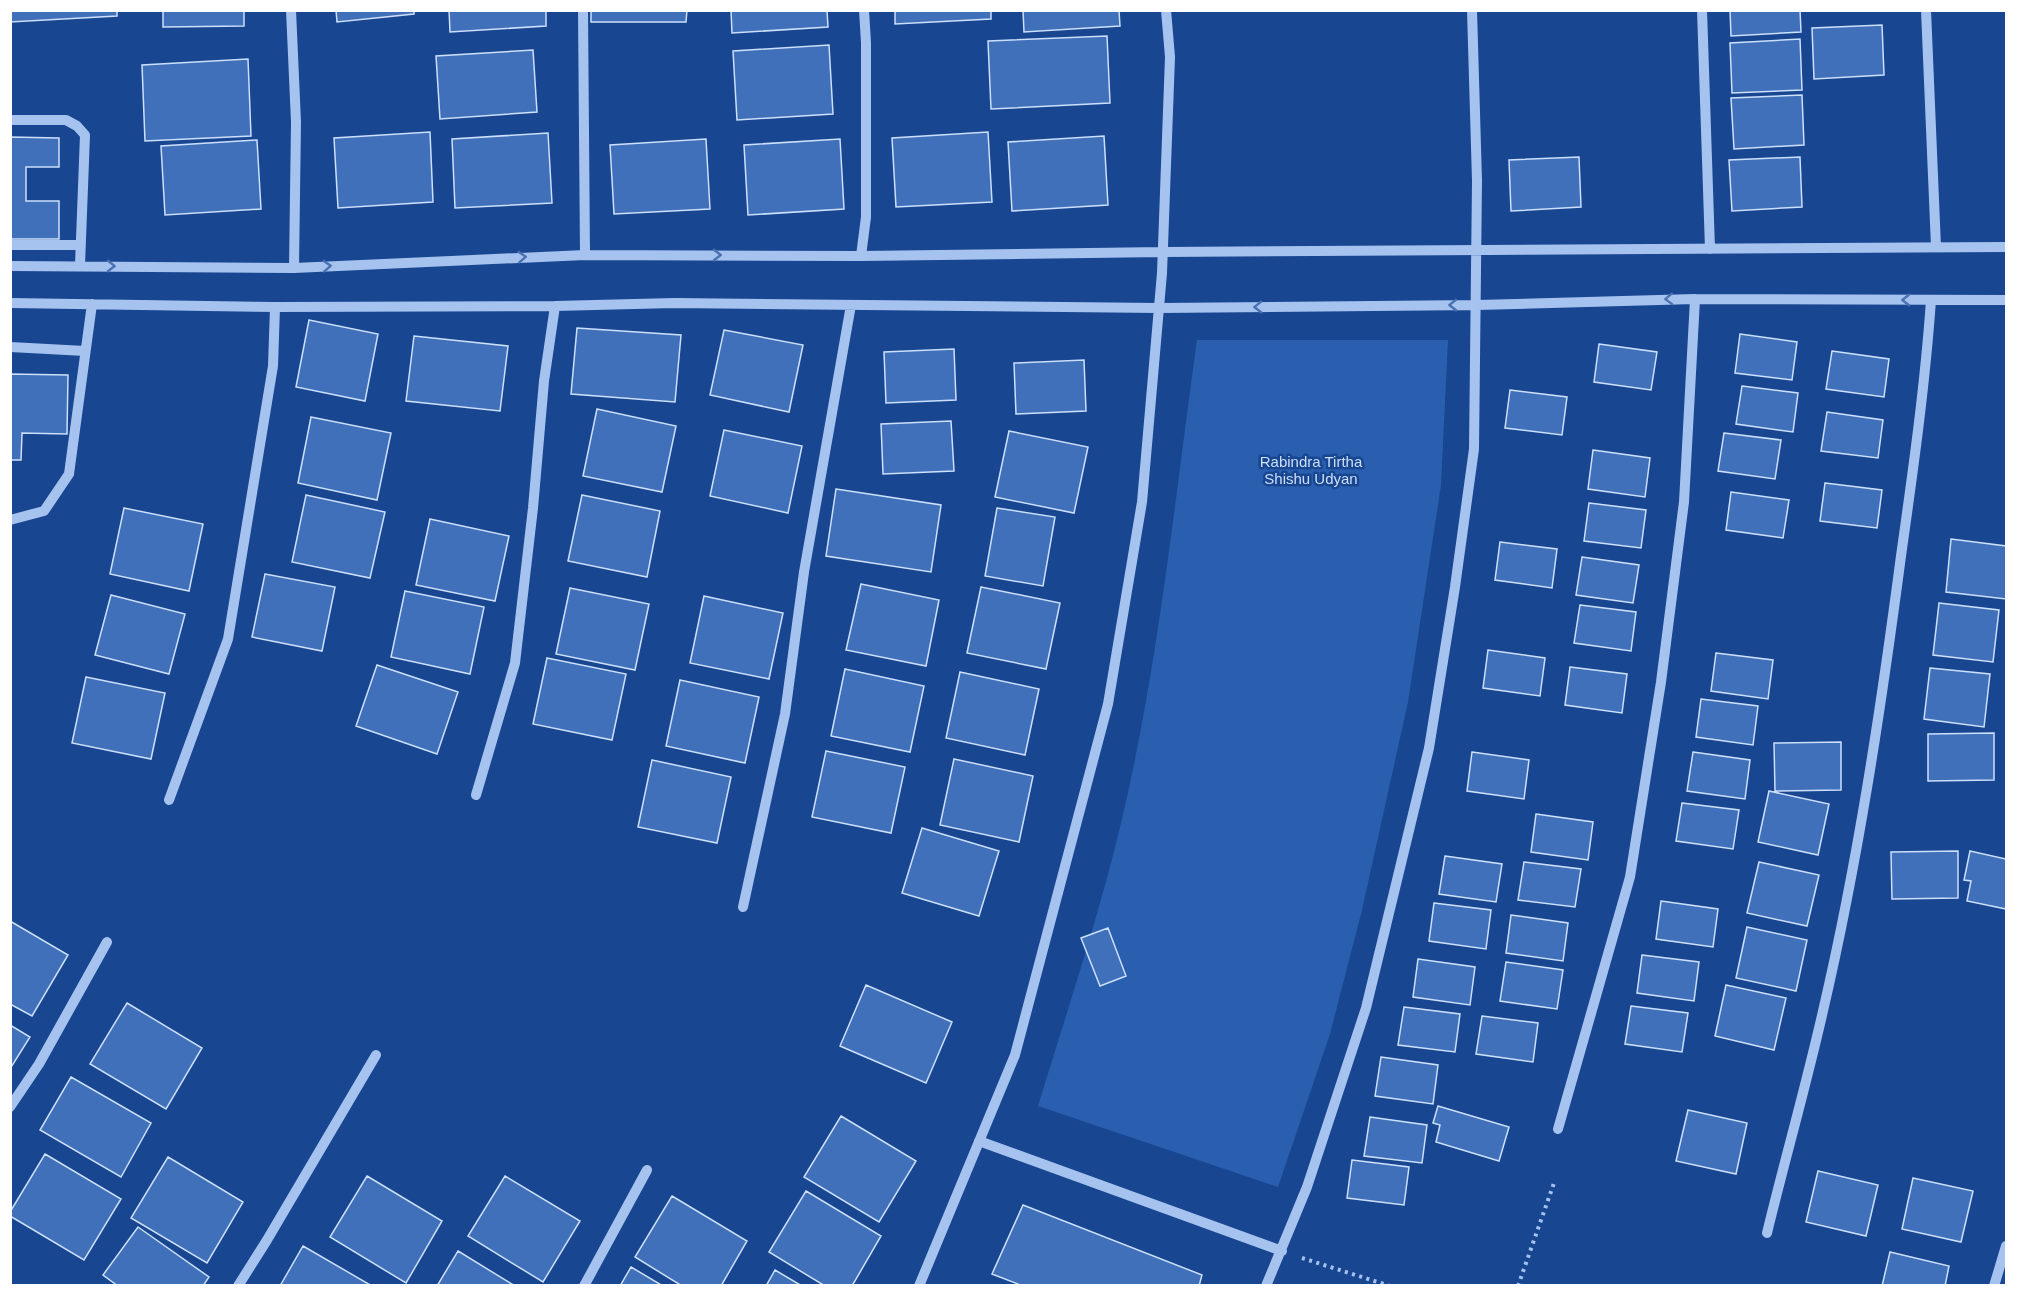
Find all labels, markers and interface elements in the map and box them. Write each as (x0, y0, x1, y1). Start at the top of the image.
one-way arrow (712, 249, 721, 261)
one-way arrow (517, 250, 526, 263)
one-way arrow (106, 259, 115, 272)
one-way arrow (322, 260, 331, 273)
one-way arrow (1665, 293, 1674, 306)
one-way arrow (1902, 294, 1911, 306)
one-way arrow (1449, 299, 1458, 311)
one-way arrow (1254, 301, 1263, 313)
park label: Rabindra Tirtha Shishu Udyan (1260, 453, 1363, 487)

